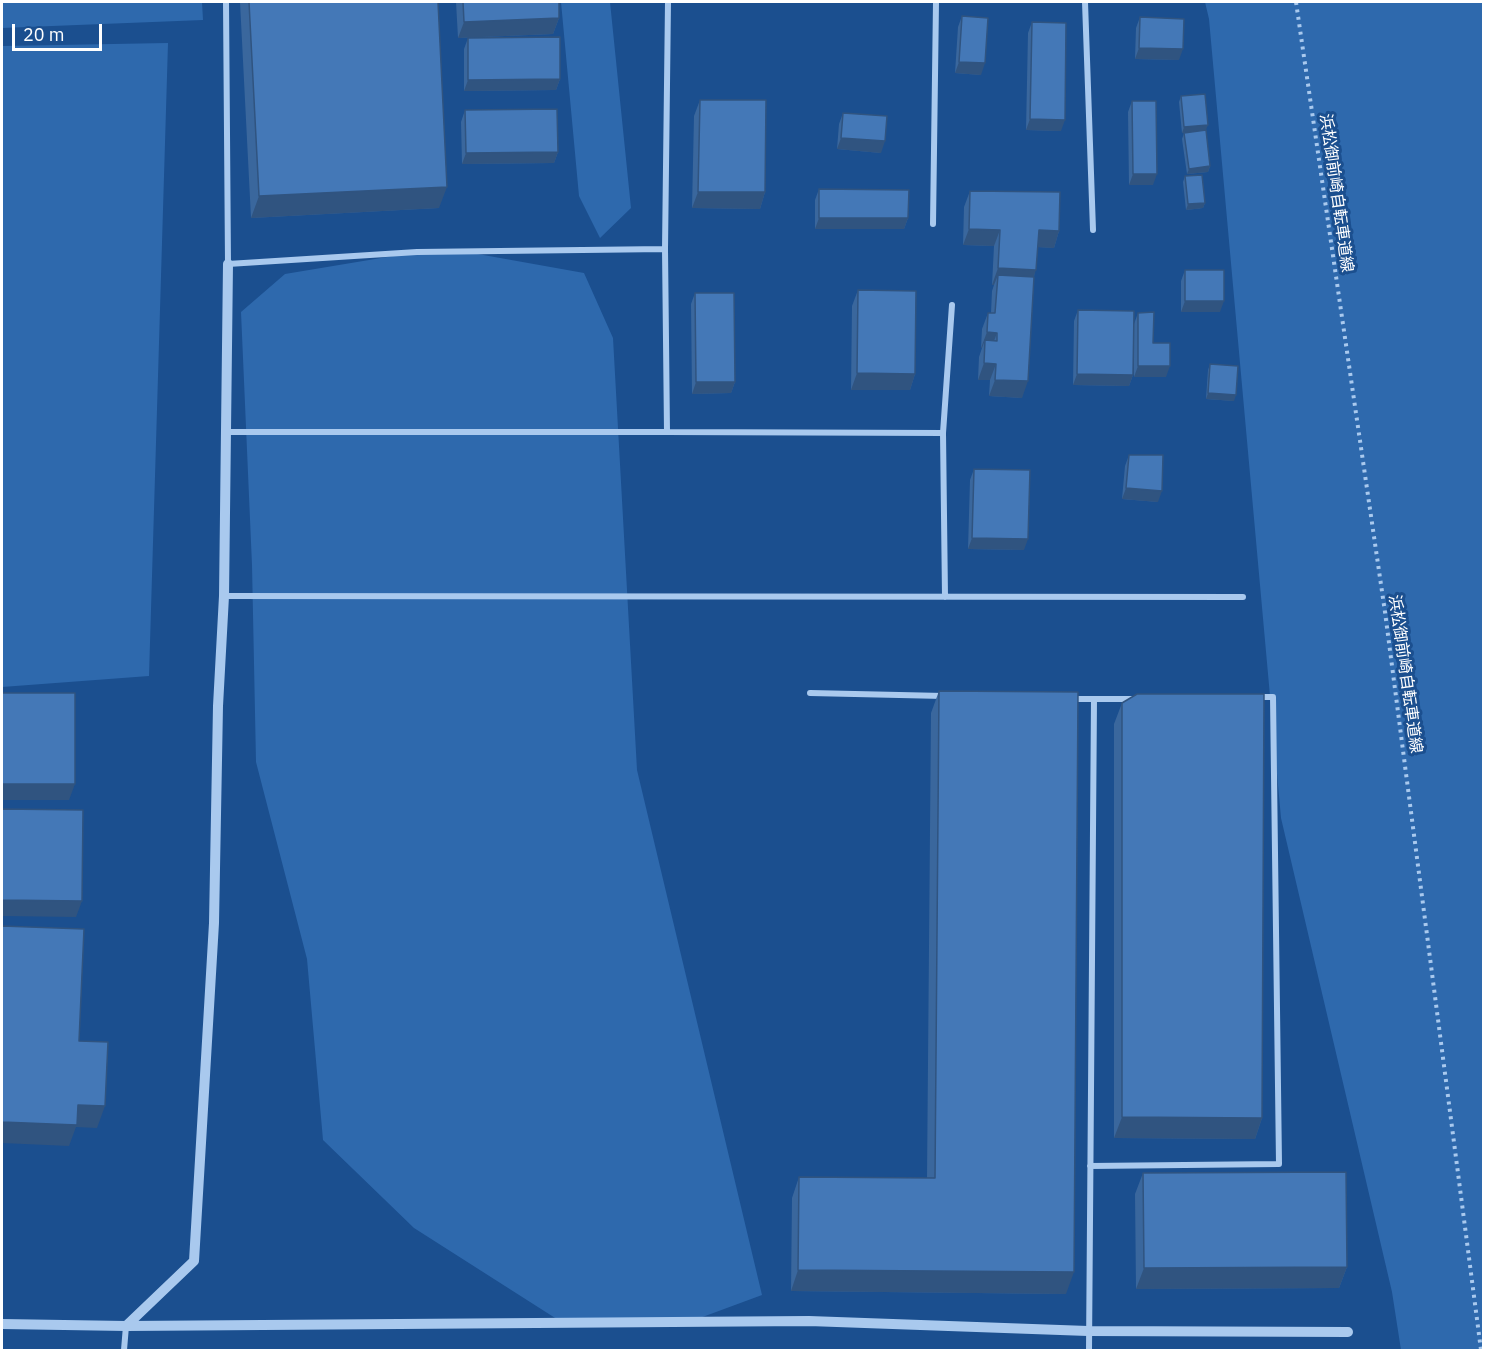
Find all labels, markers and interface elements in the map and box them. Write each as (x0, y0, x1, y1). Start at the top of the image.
scale bar (15, 12, 105, 50)
text: 20 m (23, 23, 65, 46)
street label: 浜松御前崎自転車道線 (1315, 112, 1357, 274)
street label: 浜松御前崎自転車道線 (1384, 593, 1426, 755)

